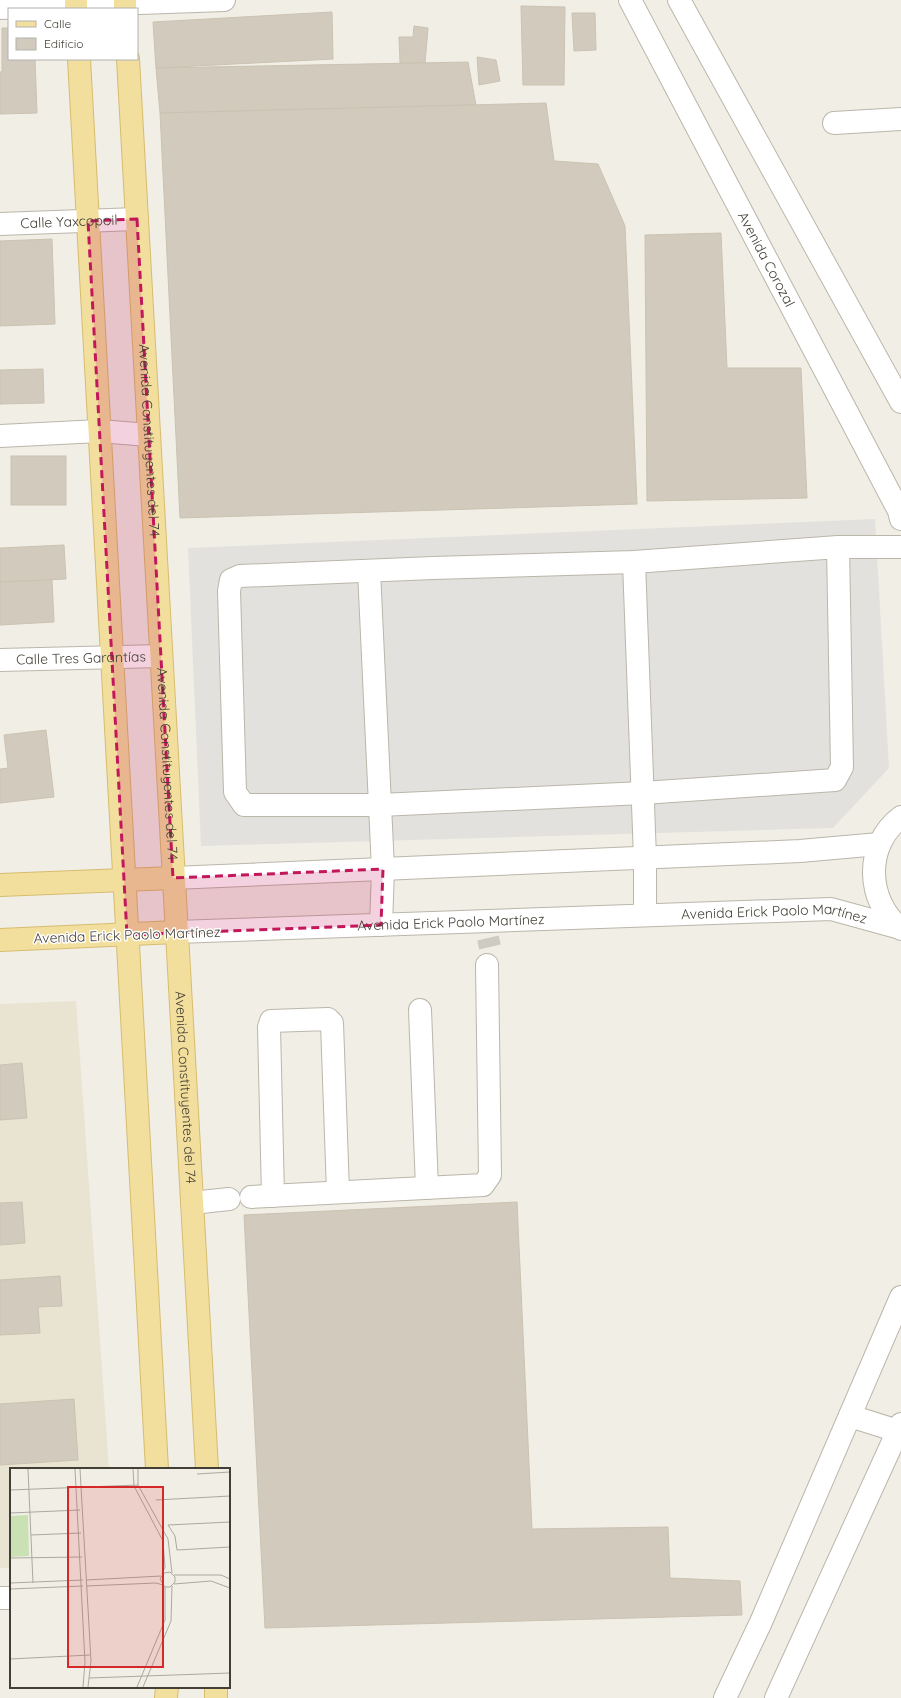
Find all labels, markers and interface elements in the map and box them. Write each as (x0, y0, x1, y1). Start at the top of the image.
legend (8, 8, 138, 60)
text: Calle (44, 16, 72, 31)
text: Edificio (44, 36, 84, 51)
street label: Avenida Corozal (734, 208, 799, 310)
street label: Calle Yaxcopoil (20, 211, 118, 232)
street label: Avenida Constituyentes del 74 (135, 344, 164, 537)
street label: Calle Tres Garantías (16, 647, 146, 669)
street label: Avenida Constituyentes del 74 (153, 667, 182, 861)
street label: Avenida Erick Paolo Martínez (681, 900, 870, 928)
street label: Avenida Erick Paolo Martínez (357, 910, 545, 935)
street label: Avenida Erick Paolo Martínez (33, 923, 221, 947)
street label: Avenida Constituyentes del 74 (171, 991, 200, 1184)
inset map (10, 1468, 230, 1688)

